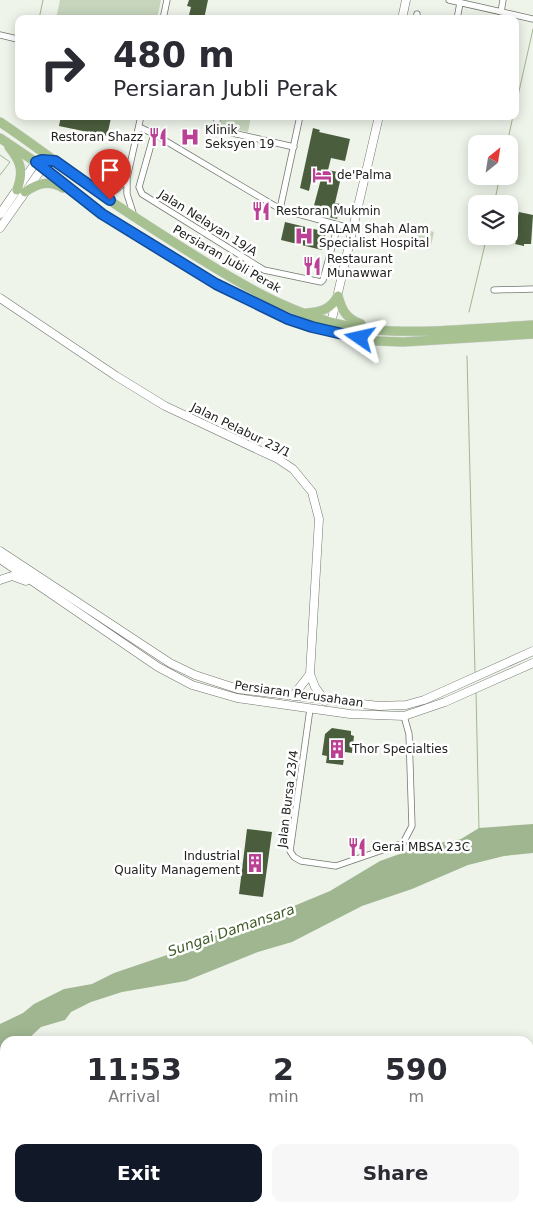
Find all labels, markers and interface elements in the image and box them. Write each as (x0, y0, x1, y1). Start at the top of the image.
icon: right (30, 35, 95, 100)
text: 480 m (113, 35, 235, 75)
text: Persiaran Jubli Perak (113, 76, 337, 101)
place label: Klinik Seksyen 19 (205, 123, 274, 151)
restaurant icon: Restoran Shazz (147, 126, 169, 148)
hospital icon: Klinik Seksyen 19 (179, 126, 201, 148)
place label: Restoran Shazz (51, 130, 143, 144)
north arrow (468, 135, 518, 185)
map controls (468, 135, 518, 245)
pin (89, 149, 131, 200)
icon: arrive (96, 156, 124, 184)
hotel icon: de'Palma (311, 164, 333, 186)
place label: de'Palma (337, 168, 392, 182)
street label: Jalan Nelayan 19/A (155, 186, 260, 259)
button: layers (468, 195, 518, 245)
restaurant icon: Restoran Mukmin (250, 200, 272, 222)
place label: Restoran Mukmin (276, 204, 381, 218)
street label: Persiaran Jubli Perak (170, 222, 284, 296)
place label: SALAM Shah Alam Specialist Hospital (319, 222, 429, 250)
hospital icon: SALAM Shah Alam Specialist Hospital (293, 225, 315, 247)
place label: Restaurant Munawwar (327, 252, 393, 280)
restaurant icon: Restaurant Munawwar (301, 255, 323, 277)
position arrow (333, 311, 385, 363)
street label: Jalan Pelabur 23/1 (188, 399, 293, 460)
street label: Persiaran Perusahaan (234, 678, 364, 710)
building icon: Thor Specialties (326, 738, 348, 760)
place label: Thor Specialties (351, 742, 448, 756)
street label: Jalan Bursa 23/4 (275, 749, 301, 850)
restaurant icon: Gerai MBSA 23C (346, 836, 368, 858)
place label: Gerai MBSA 23C (372, 840, 470, 854)
place label: Industrial Quality Management (114, 849, 240, 877)
building icon: Industrial Quality Management (244, 852, 266, 874)
water label: Sungai Damansara (165, 901, 297, 959)
text: 11:53 (86, 1052, 182, 1087)
text: 2 (273, 1052, 294, 1087)
text: 590 (385, 1052, 448, 1087)
text: Arrival (108, 1087, 160, 1106)
text: min (268, 1087, 299, 1106)
text: m (408, 1087, 424, 1106)
button: Exit (15, 1144, 262, 1202)
button: Share (272, 1144, 519, 1202)

